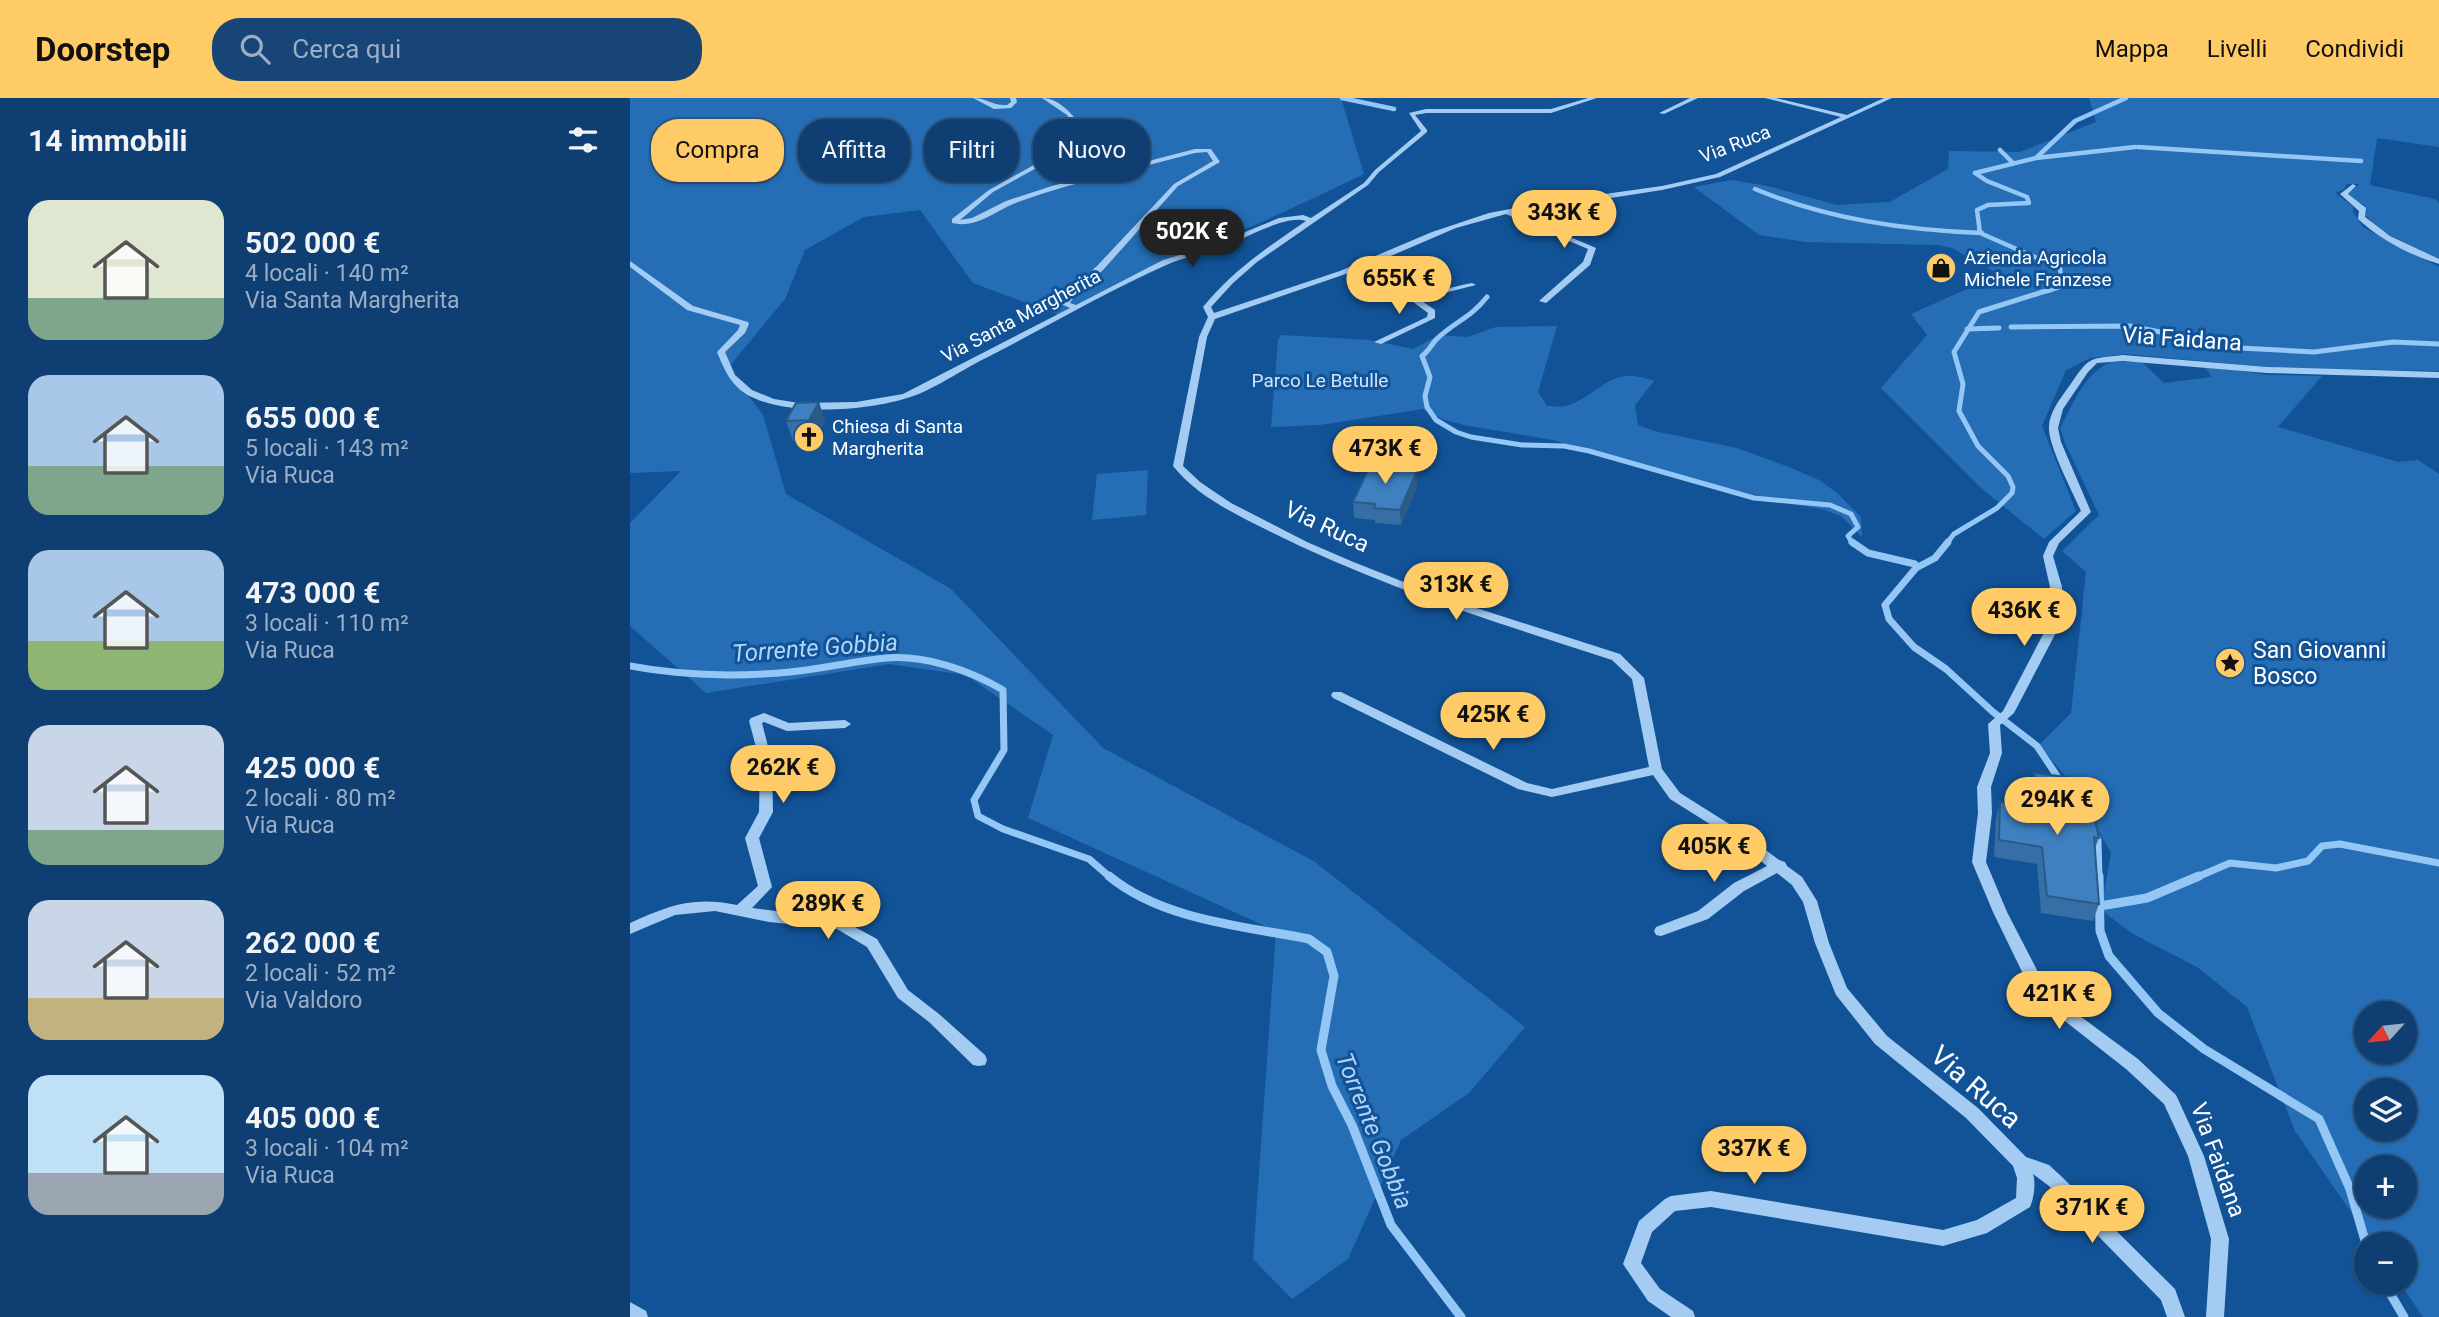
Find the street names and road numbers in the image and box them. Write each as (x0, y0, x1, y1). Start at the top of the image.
street label: Via Ruca (1696, 120, 1774, 168)
street label: Via Santa Margherita (937, 264, 1105, 368)
street label: Via Faidana (2121, 321, 2243, 357)
street label: Via Ruca (1281, 496, 1373, 558)
street label: Via Ruca (1924, 1039, 2028, 1135)
street label: Via Faidana (2185, 1099, 2251, 1221)

